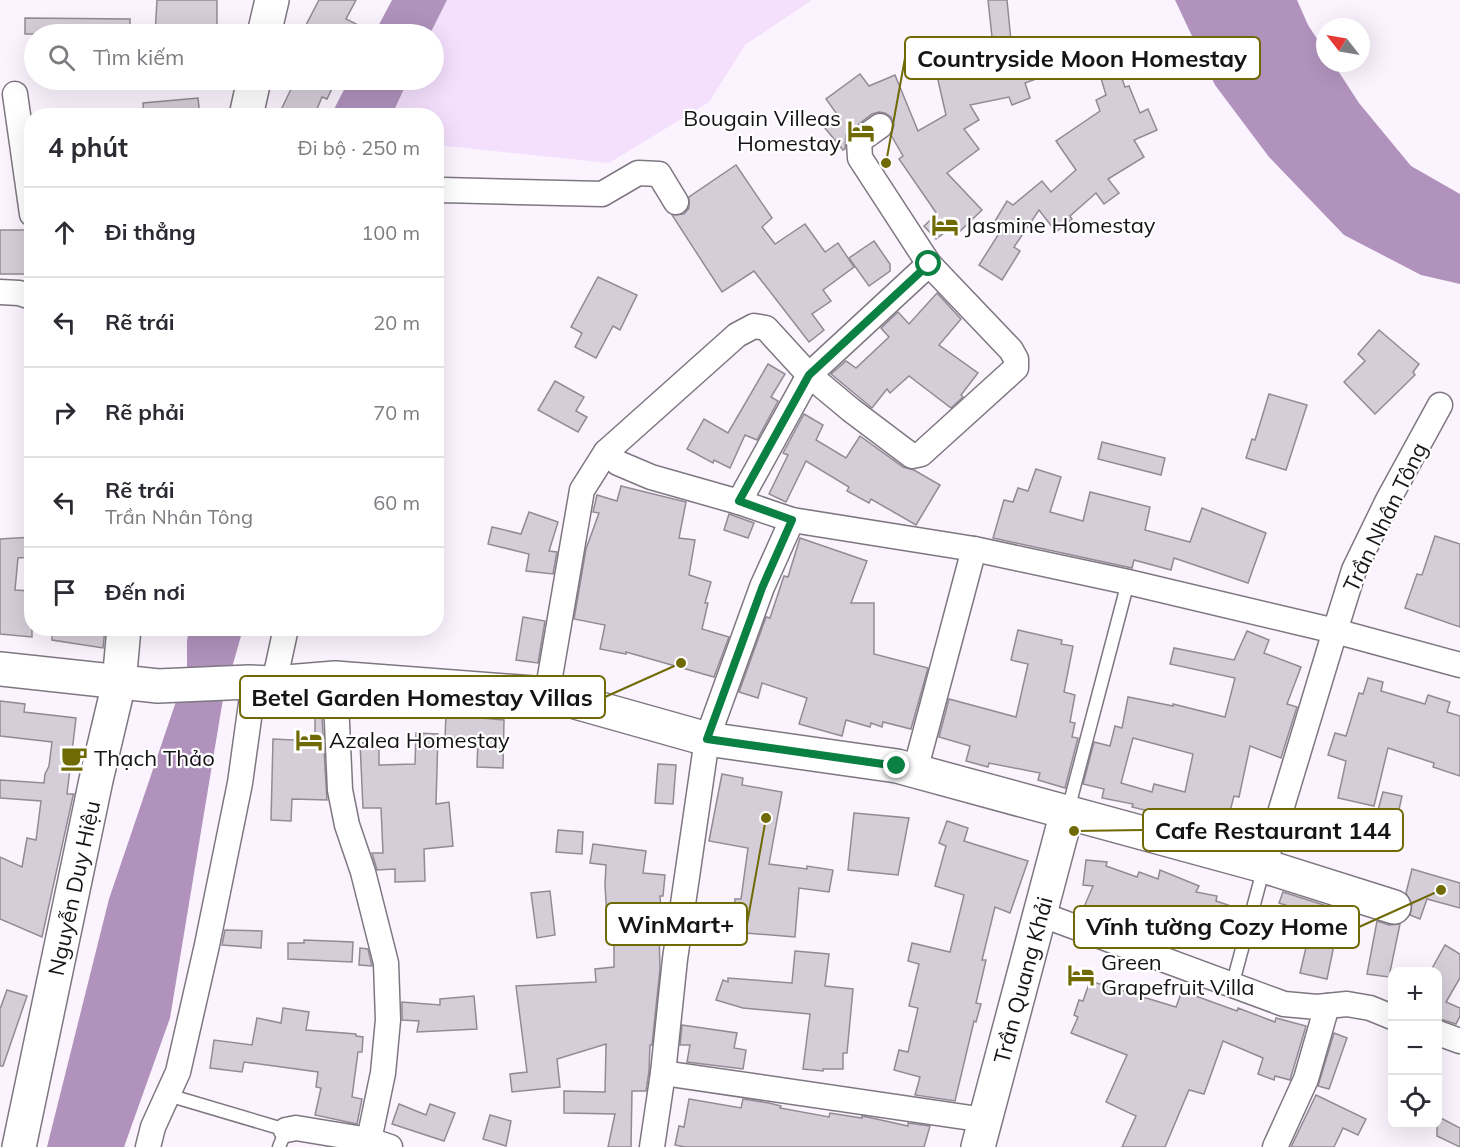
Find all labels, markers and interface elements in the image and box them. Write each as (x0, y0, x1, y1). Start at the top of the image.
north arrow (1316, 18, 1370, 72)
search box (24, 24, 444, 90)
callout: Countryside Moon Homestay (905, 37, 1260, 79)
icon: search (45, 41, 78, 74)
text: Tìm kiếm (93, 43, 184, 71)
text: Countryside Moon Homestay (917, 43, 1248, 73)
place label: Bougain Villeas Homestay (683, 104, 841, 157)
hotel icon: Bougain Villeas Homestay (846, 116, 876, 146)
text: 4 phút (48, 131, 128, 164)
text: Đi bộ · 250 m (298, 135, 420, 160)
hotel icon: Jasmine Homestay (930, 210, 960, 240)
place label: Jasmine Homestay (965, 211, 1156, 239)
icon: ahead (48, 216, 81, 249)
text: Đi thẳng (105, 218, 196, 246)
text: 100 m (361, 220, 420, 245)
route start (915, 250, 941, 276)
icon: left (48, 306, 81, 339)
text: Rẽ trái (105, 308, 175, 336)
text: 20 m (373, 310, 420, 335)
icon: right (48, 396, 81, 429)
text: Rẽ phải (105, 398, 185, 426)
text: 70 m (373, 400, 420, 425)
street label: Trần Nhân Tông (1337, 438, 1433, 596)
text: Rẽ trái (105, 476, 175, 504)
icon: left (48, 486, 81, 519)
text: 60 m (373, 490, 420, 515)
text: Trần Nhân Tông (105, 504, 253, 529)
icon: arrive (48, 576, 81, 609)
text: Đến nơi (105, 578, 185, 606)
callout: Betel Garden Homestay Villas (240, 676, 605, 718)
text: Betel Garden Homestay Villas (251, 682, 593, 712)
hotel icon: Azalea Homestay (294, 725, 324, 755)
place label: Azalea Homestay (329, 726, 510, 754)
cafe icon: Thạch Thảo (59, 743, 89, 773)
place label: Thạch Thảo (94, 744, 215, 772)
route end (883, 752, 909, 778)
street label: Nguyễn Duy Hiệu (42, 798, 106, 978)
callout: Cafe Restaurant 144 (1143, 809, 1403, 851)
text: Cafe Restaurant 144 (1155, 815, 1391, 845)
street label: Trần Quang Khải (987, 894, 1059, 1066)
callout: WinMart+ (606, 903, 747, 945)
callout: Vĩnh tường Cozy Home (1074, 906, 1359, 948)
text: WinMart+ (618, 909, 735, 939)
text: Vĩnh tường Cozy Home (1085, 911, 1348, 941)
place label: Green Grapefruit Villa (1101, 948, 1254, 1001)
hotel icon: Green Grapefruit Villa (1066, 960, 1096, 990)
map controls (1388, 967, 1442, 1129)
button: + (1388, 967, 1442, 1021)
button: − (1388, 1021, 1442, 1075)
button: locate (1388, 1075, 1442, 1129)

